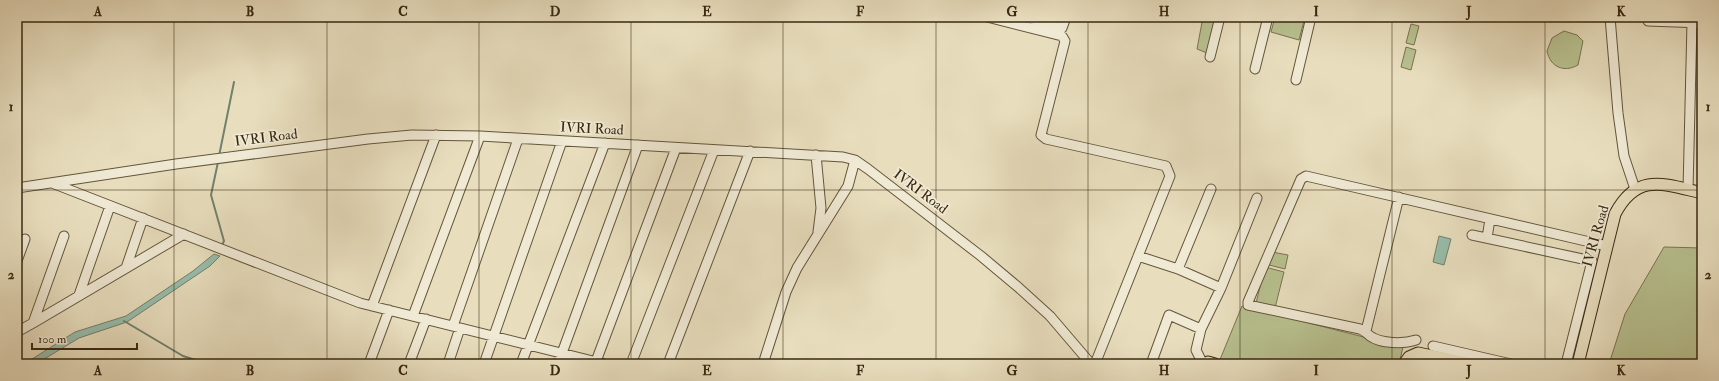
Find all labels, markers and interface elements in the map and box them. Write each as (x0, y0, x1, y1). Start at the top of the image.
text: A (93, 4, 103, 20)
text: B (246, 4, 254, 20)
text: C (398, 4, 408, 20)
text: D (550, 4, 561, 20)
text: E (702, 4, 712, 20)
text: F (856, 4, 865, 20)
text: G (1007, 4, 1018, 20)
text: H (1159, 4, 1170, 20)
text: I (1313, 4, 1319, 20)
text: J (1465, 4, 1472, 21)
text: K (1616, 4, 1626, 20)
text: 1 (9, 99, 14, 115)
text: 1 (1706, 99, 1711, 115)
street label: IVRI Road (560, 118, 624, 139)
street label: IVRI Road (234, 125, 299, 150)
street label: IVRI Road (890, 166, 951, 217)
street label: IVRI Road (1579, 203, 1612, 269)
text: 2 (8, 267, 15, 283)
text: 2 (1705, 267, 1712, 283)
scale bar (32, 325, 137, 351)
text: 100 m (38, 332, 67, 347)
text: A (93, 363, 103, 379)
text: B (246, 363, 254, 379)
text: C (398, 363, 408, 379)
text: D (550, 363, 561, 379)
text: E (702, 363, 712, 379)
text: F (856, 363, 865, 379)
text: G (1007, 363, 1018, 379)
text: H (1159, 363, 1170, 379)
text: I (1313, 363, 1319, 379)
text: J (1465, 363, 1472, 380)
text: K (1616, 363, 1626, 379)

